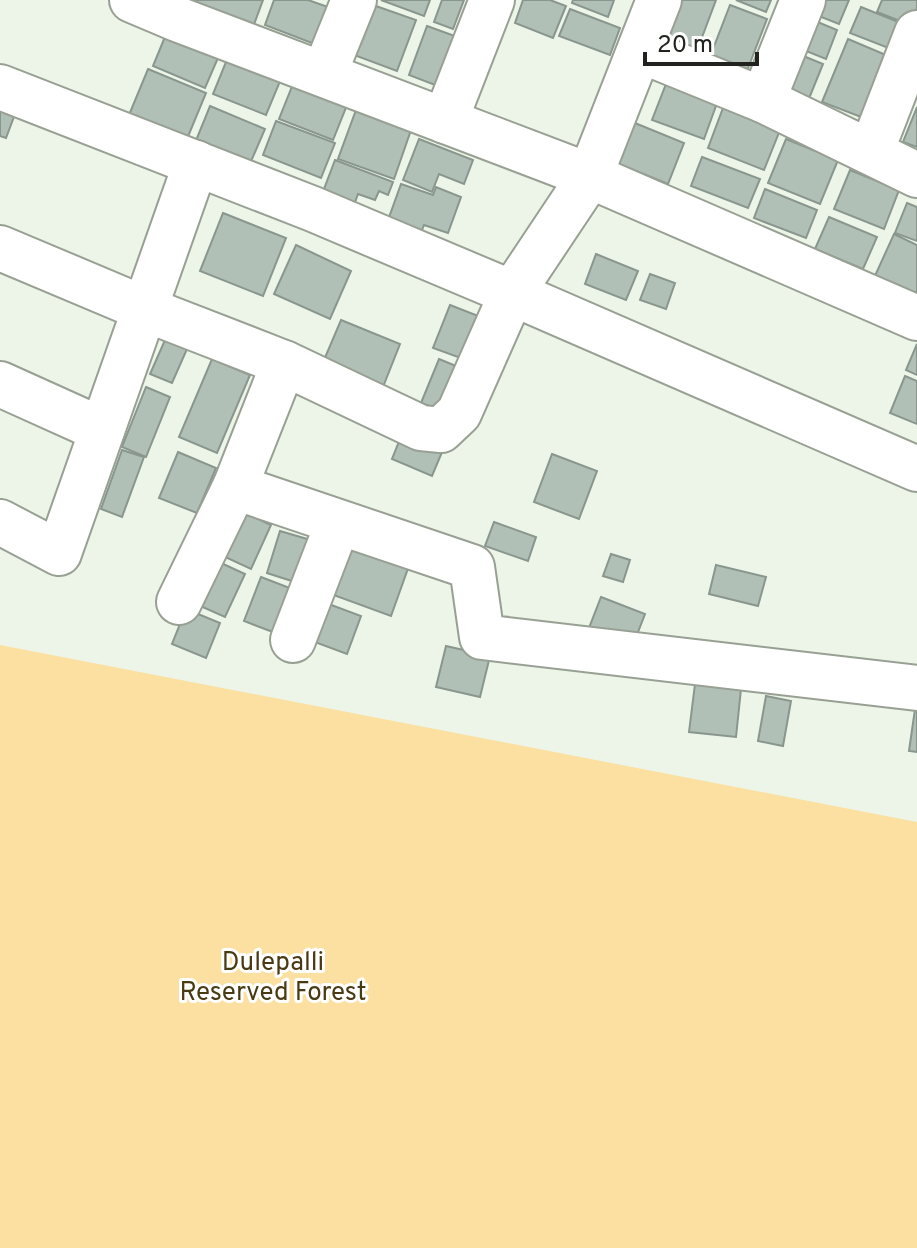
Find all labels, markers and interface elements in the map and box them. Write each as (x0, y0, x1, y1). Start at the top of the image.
scale bar (645, 16, 757, 66)
text: 20 m (657, 31, 713, 61)
park label: Dulepalli Reserved Forest (179, 947, 367, 1010)

